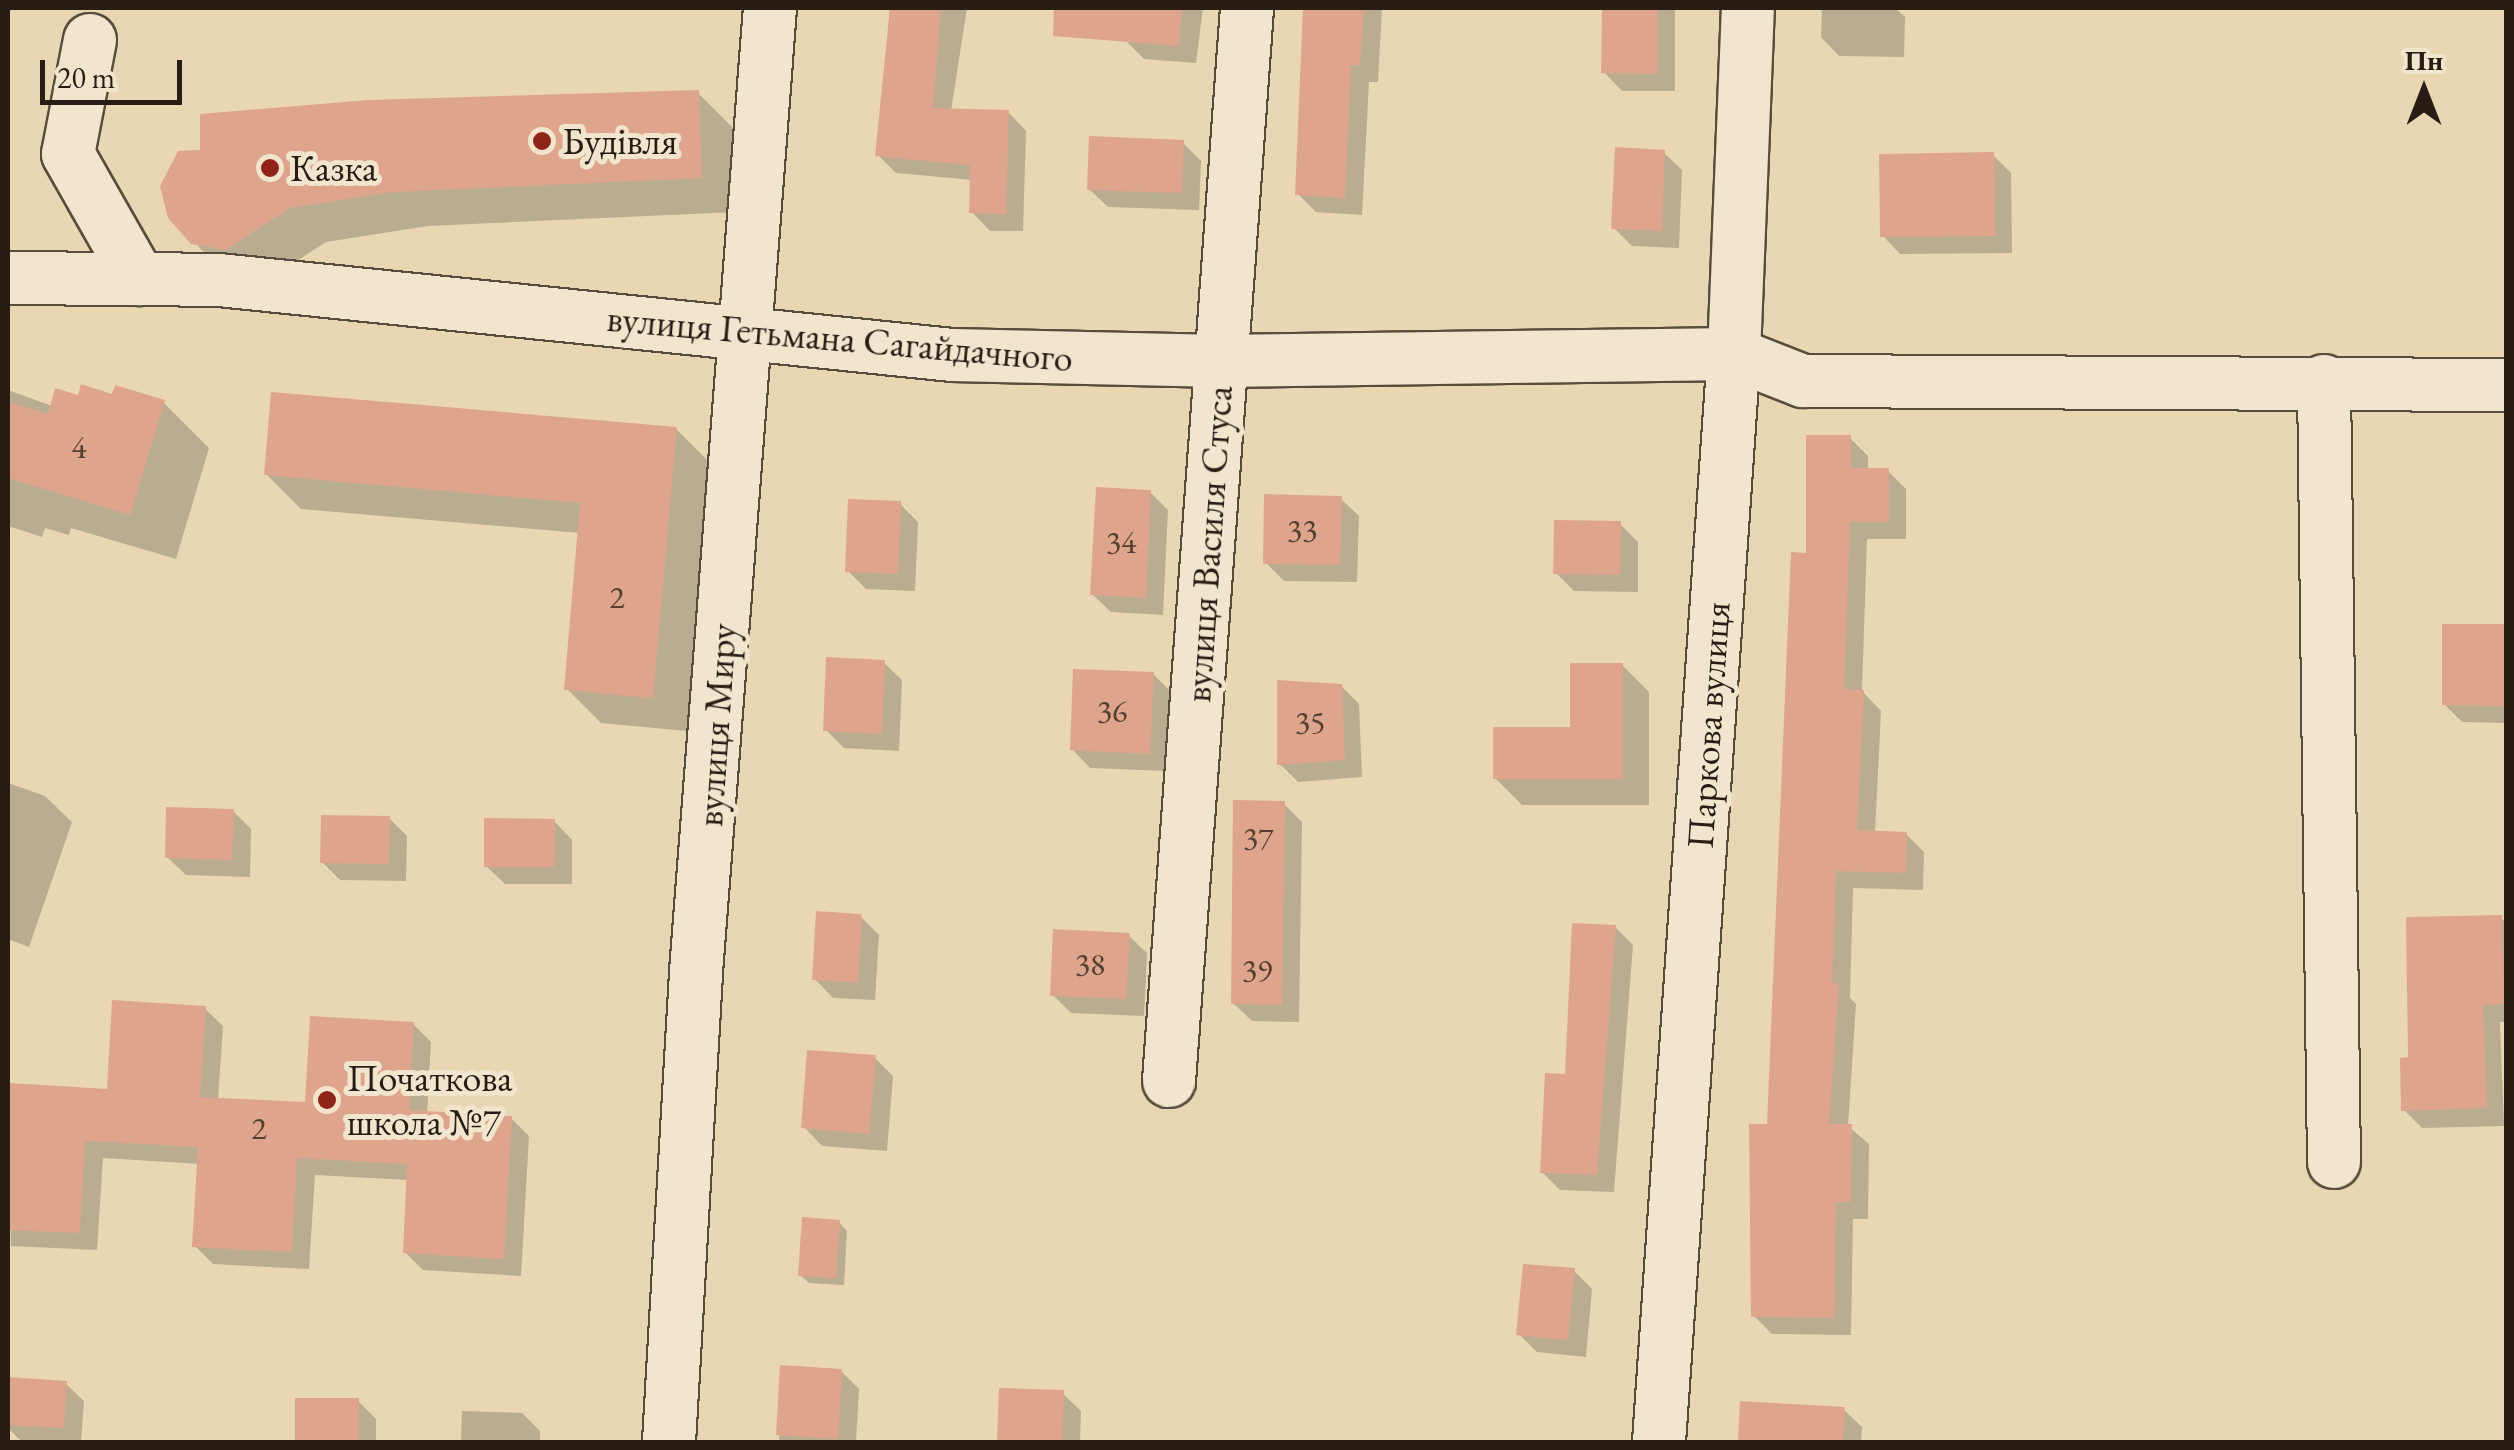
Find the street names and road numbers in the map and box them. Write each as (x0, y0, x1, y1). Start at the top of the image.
street label: вулиця Гетьмана Сагайдачного (605, 295, 1075, 381)
street label: вулиця Василя Стуса (1174, 384, 1242, 704)
street label: Паркова вулиця (1677, 600, 1739, 850)
street label: вулиця Миру (686, 622, 746, 828)

